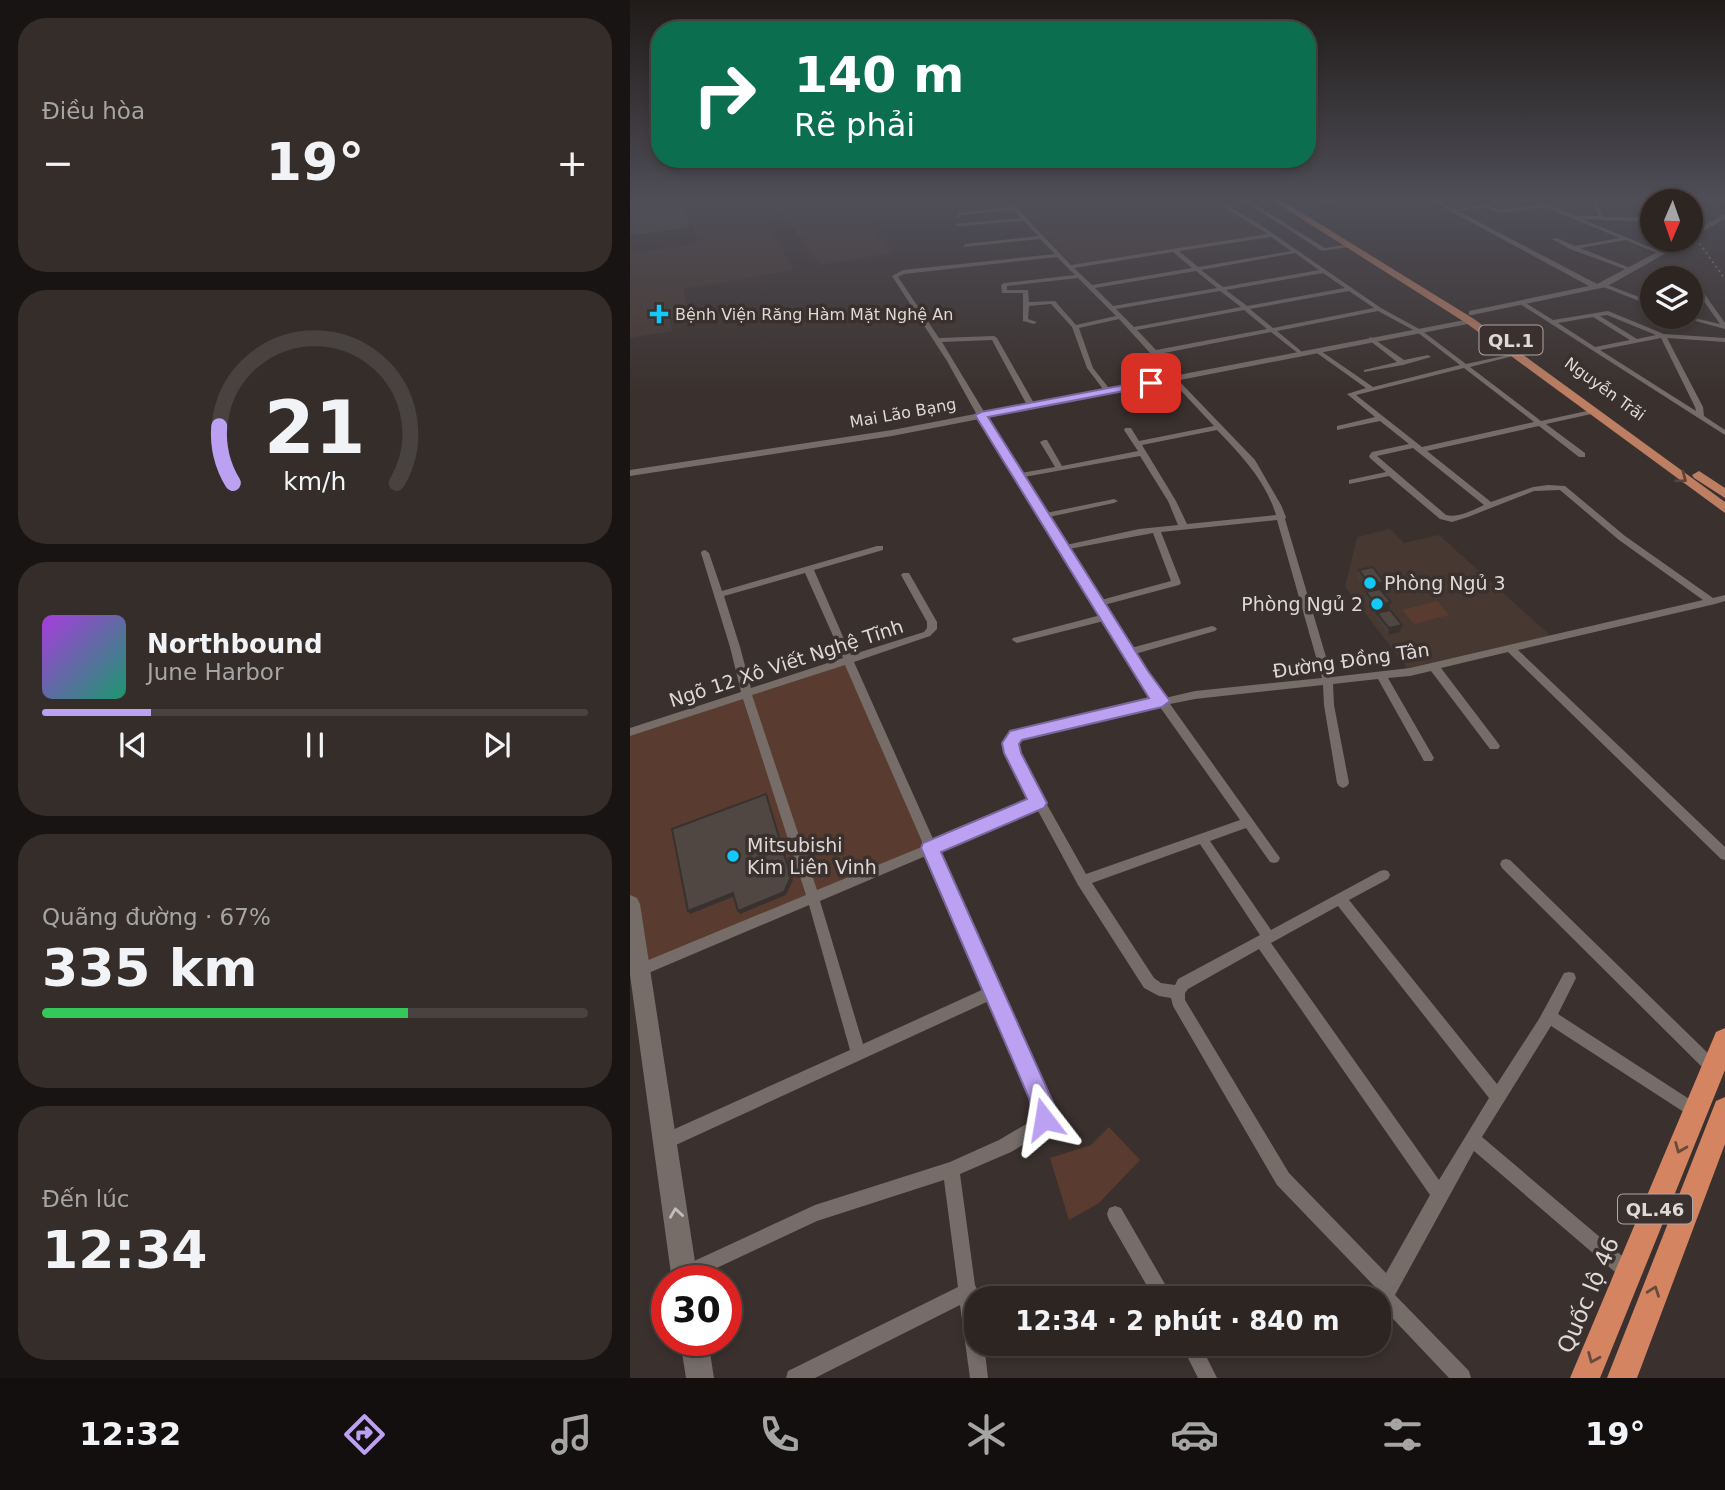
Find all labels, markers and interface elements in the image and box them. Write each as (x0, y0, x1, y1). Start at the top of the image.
text: 140 m (794, 47, 964, 104)
icon: right (679, 49, 770, 140)
text: Điều hòa (42, 98, 145, 124)
text: Rẽ phải (794, 106, 915, 144)
text: 19° (266, 132, 364, 192)
text: − (42, 141, 74, 185)
text: + (556, 141, 588, 185)
north arrow (1640, 189, 1703, 252)
map controls (1640, 189, 1703, 329)
button: layers (1640, 266, 1703, 329)
marker: Bệnh Viện Răng Hàm Mặt Nghệ An (649, 304, 669, 324)
place label: Bệnh Viện Răng Hàm Mặt Nghệ An (675, 305, 953, 324)
road number: QL.1 (1480, 326, 1542, 354)
pin (1121, 353, 1181, 413)
street label: Nguyễn Trãi (1561, 353, 1649, 425)
icon: arrive (1132, 364, 1170, 402)
text: 21 (264, 385, 366, 470)
street label: Mai Lão Bạng (848, 394, 958, 432)
text: km/h (283, 467, 347, 496)
one-way arrow (1675, 469, 1687, 482)
place label: Phòng Ngủ 3 (1384, 572, 1506, 594)
marker: Phòng Ngủ 3 (1362, 575, 1378, 591)
place label: Phòng Ngủ 2 (1241, 593, 1363, 615)
marker: Phòng Ngủ 2 (1369, 596, 1385, 612)
street label: Ngõ 12 Xô Viết Nghệ Tĩnh (666, 615, 906, 711)
text: Northbound (147, 629, 323, 659)
street label: Đường Đồng Tân (1271, 638, 1431, 682)
text: June Harbor (147, 659, 283, 685)
icon: previous (114, 726, 152, 764)
icon: pause (296, 726, 334, 764)
icon: next (478, 726, 516, 764)
place label: Mitsubishi Kim Liên Vinh (747, 834, 877, 878)
marker: Mitsubishi Kim Liên Vinh (725, 848, 741, 864)
text: Quãng đường · 67% (42, 904, 271, 930)
text: 335 km (42, 938, 257, 998)
position arrow (1007, 1082, 1081, 1156)
one-way arrow (1674, 1141, 1688, 1153)
text: Đến lúc (42, 1186, 129, 1212)
road number: QL.46 (1618, 1194, 1692, 1224)
one-way arrow (668, 1208, 683, 1219)
text: 12:34 (42, 1220, 208, 1280)
street label: Quốc lộ 46 (1552, 1233, 1624, 1357)
speed limit sign: 30 (651, 1265, 742, 1356)
one-way arrow (1646, 1285, 1660, 1297)
text: 12:34 · 2 phút · 840 m (1015, 1306, 1340, 1336)
one-way arrow (1587, 1351, 1601, 1364)
icon: directions (340, 1410, 389, 1459)
icon: music (547, 1410, 596, 1459)
icon: phone (755, 1410, 804, 1459)
icon: climate (962, 1410, 1011, 1459)
icon: car (1170, 1410, 1219, 1459)
icon: filters (1378, 1410, 1427, 1459)
text: 12:32 (79, 1415, 181, 1453)
text: 19° (1585, 1415, 1646, 1453)

